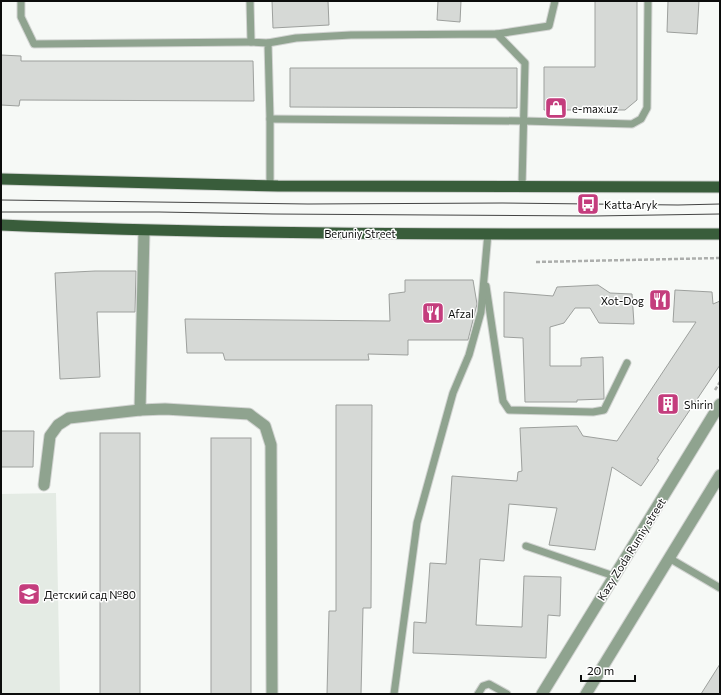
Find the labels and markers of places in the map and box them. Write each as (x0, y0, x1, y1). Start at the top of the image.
shop icon: e-max.uz (543, 95, 569, 121)
place label: e-max.uz (572, 102, 618, 115)
bus stop icon: Katta Aryk (575, 191, 601, 217)
place label: Katta Aryk (604, 198, 658, 211)
restaurant icon: Xot-Dog (647, 287, 673, 313)
place label: Xot-Dog (601, 294, 644, 307)
restaurant icon: Afzal (420, 300, 446, 326)
place label: Afzal (448, 307, 474, 320)
building icon: Shirin (655, 391, 681, 417)
place label: Shirin (684, 398, 713, 411)
school or university icon: Детский сад №80 (16, 581, 42, 607)
place label: Детский сад №80 (44, 588, 136, 601)

